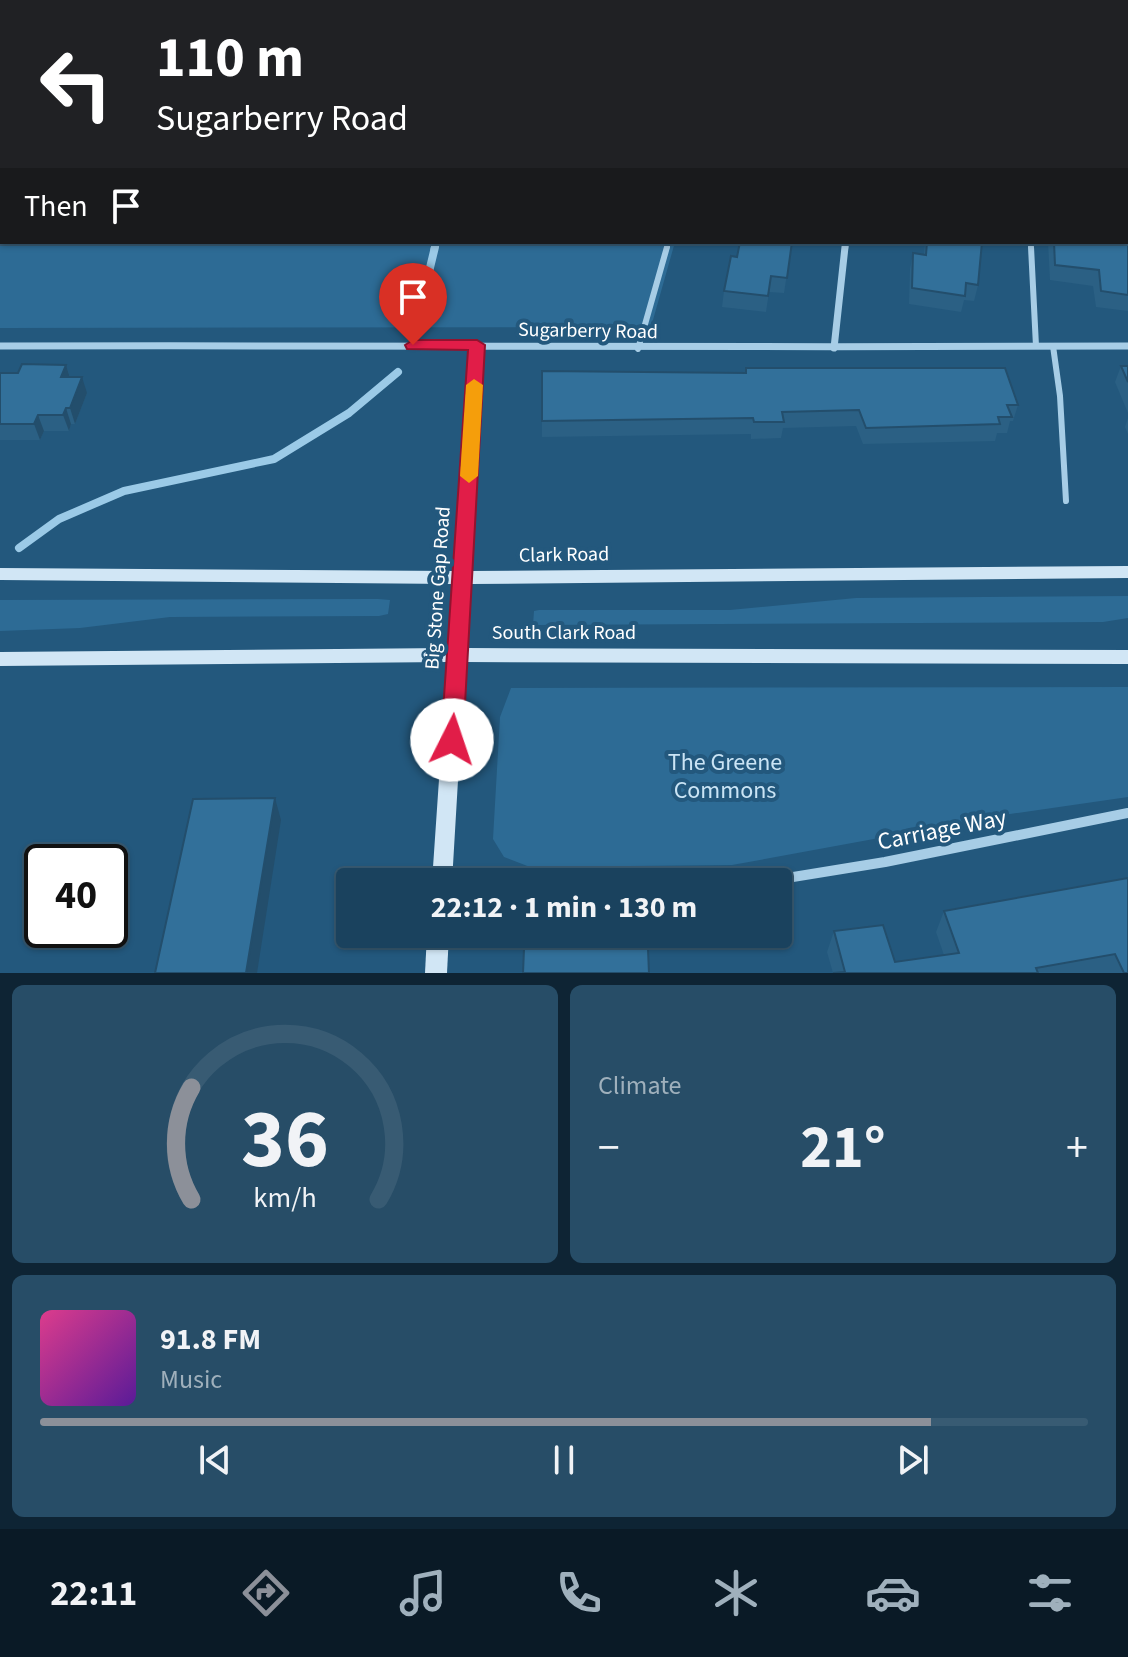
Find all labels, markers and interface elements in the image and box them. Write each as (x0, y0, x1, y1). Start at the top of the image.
text: 110 m (156, 19, 304, 98)
icon: left (24, 32, 128, 136)
text: Sugarberry Road (156, 93, 408, 144)
icon: arrive (104, 184, 148, 228)
text: Then (24, 185, 88, 228)
pin (379, 263, 447, 345)
icon: arrive (391, 275, 435, 319)
street label: Sugarberry Road (518, 316, 658, 346)
street label: Big Stone Gap Road (418, 505, 458, 671)
street label: Clark Road (519, 540, 609, 570)
street label: South Clark Road (492, 619, 636, 647)
position arrow (410, 698, 494, 782)
park label: The Greene Commons (668, 745, 782, 808)
street label: Carriage Way (875, 800, 1009, 860)
speed limit sign: 40 (24, 844, 128, 948)
text: 22:12 · 1 min · 130 m (431, 886, 697, 929)
text: Climate (598, 1067, 682, 1104)
text: 36 (241, 1081, 329, 1199)
text: 21° (800, 1106, 886, 1191)
text: − (598, 1117, 620, 1180)
text: + (1066, 1117, 1088, 1180)
text: km/h (253, 1178, 317, 1218)
text: 91.8 FM (160, 1318, 261, 1361)
text: Music (160, 1361, 222, 1398)
icon: previous (193, 1438, 237, 1482)
icon: pause (542, 1438, 586, 1482)
icon: next (891, 1438, 935, 1482)
icon: directions (238, 1565, 294, 1621)
icon: music (395, 1565, 451, 1621)
icon: phone (551, 1565, 607, 1621)
icon: climate (708, 1565, 764, 1621)
icon: car (865, 1565, 921, 1621)
icon: filters (1022, 1565, 1078, 1621)
text: 22:11 (50, 1568, 137, 1619)

